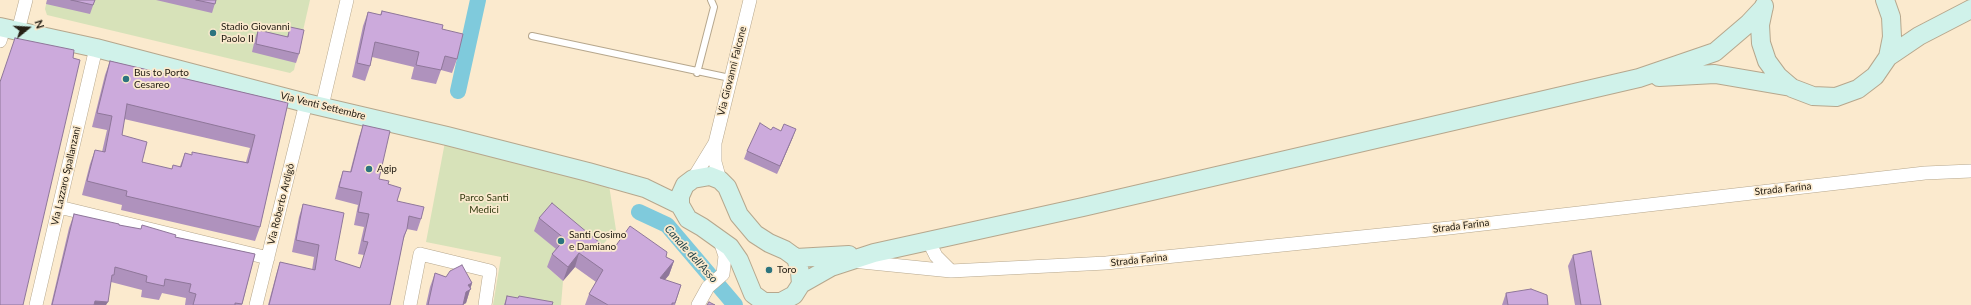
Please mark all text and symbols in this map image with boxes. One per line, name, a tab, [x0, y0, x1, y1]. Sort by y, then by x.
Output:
north arrow	[8, 8, 48, 48]
text: N	[32, 18, 47, 30]
place label: Stadio Giovanni Paolo II	[221, 21, 290, 44]
street label: Via Giovanni Falcone	[715, 25, 749, 117]
marker: Stadio Giovanni Paolo II	[208, 28, 218, 38]
place label: Bus to Porto Cesareo	[134, 67, 189, 90]
marker: Bus to Porto Cesareo	[121, 74, 131, 84]
street label: Via Venti Settembre	[279, 90, 367, 122]
street label: Via Lazzaro Spallanzani	[49, 125, 83, 227]
street label: Via Roberto Ardigò	[265, 162, 297, 246]
place label: Agip	[377, 163, 397, 175]
marker: Agip	[364, 164, 374, 174]
street label: Strada Farina	[1754, 180, 1812, 198]
park label: Parco Santi Medici	[459, 192, 509, 216]
street label: Strada Farina	[1432, 217, 1490, 235]
water label: Canale dell'Asso	[662, 222, 720, 286]
place label: Santi Cosimo e Damiano	[569, 229, 626, 252]
marker: Santi Cosimo e Damiano	[556, 236, 566, 246]
street label: Strada Farina	[1110, 251, 1168, 269]
place label: Toro	[777, 264, 796, 276]
marker: Toro	[764, 265, 774, 275]

